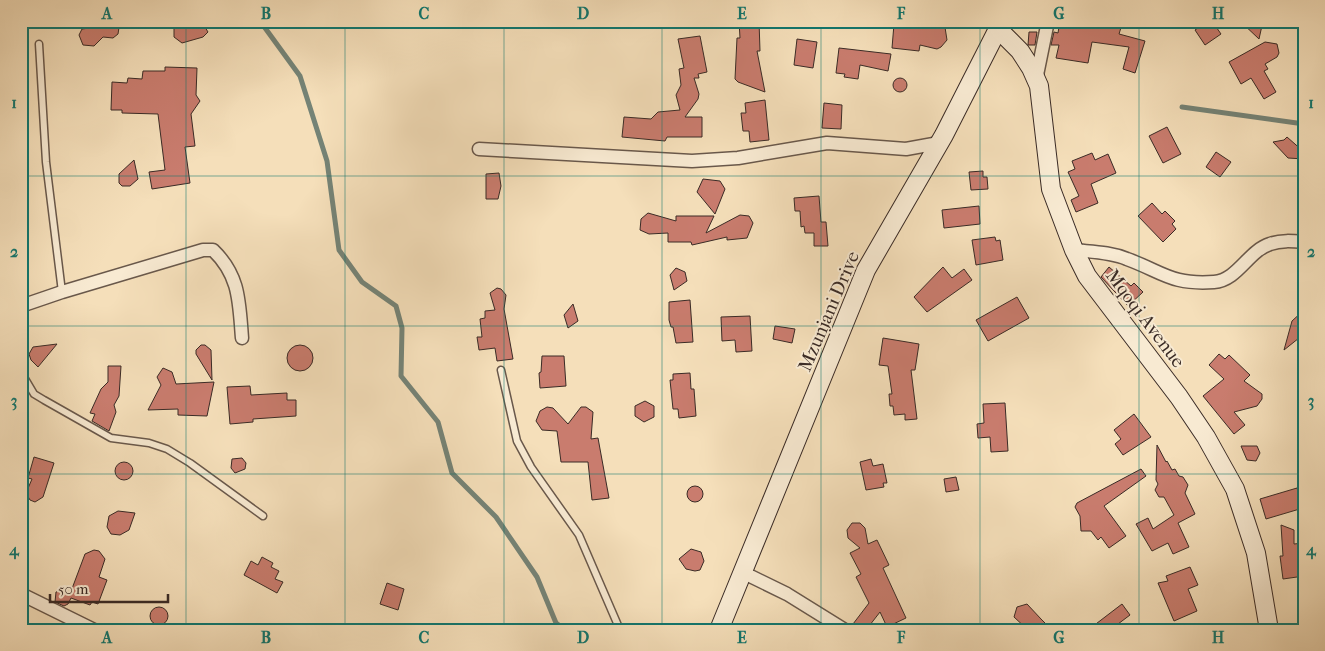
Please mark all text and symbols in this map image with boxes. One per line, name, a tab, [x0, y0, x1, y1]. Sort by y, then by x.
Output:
text: A	[101, 4, 113, 23]
text: B	[261, 4, 271, 23]
text: C	[419, 4, 430, 23]
text: D	[577, 4, 589, 23]
text: E	[737, 4, 747, 23]
text: F	[896, 4, 906, 23]
text: G	[1053, 4, 1065, 23]
text: H	[1212, 4, 1225, 23]
text: 1	[11, 93, 17, 112]
text: 1	[1308, 93, 1314, 112]
text: 2	[10, 242, 18, 261]
text: 2	[1307, 242, 1315, 261]
street label: Mzunjani Drive	[794, 248, 864, 375]
street label: Mqoqi Avenue	[1101, 265, 1189, 372]
text: 3	[11, 391, 17, 411]
text: 3	[1308, 391, 1314, 411]
text: 4	[8, 540, 20, 560]
text: 4	[1305, 540, 1317, 560]
scale bar	[50, 571, 168, 603]
text: 50 m	[58, 580, 89, 598]
text: A	[101, 628, 113, 647]
text: B	[261, 628, 271, 647]
text: C	[419, 628, 430, 647]
text: D	[577, 628, 589, 647]
text: E	[737, 628, 747, 647]
text: F	[896, 628, 906, 647]
text: G	[1053, 628, 1065, 647]
text: H	[1212, 628, 1225, 647]

